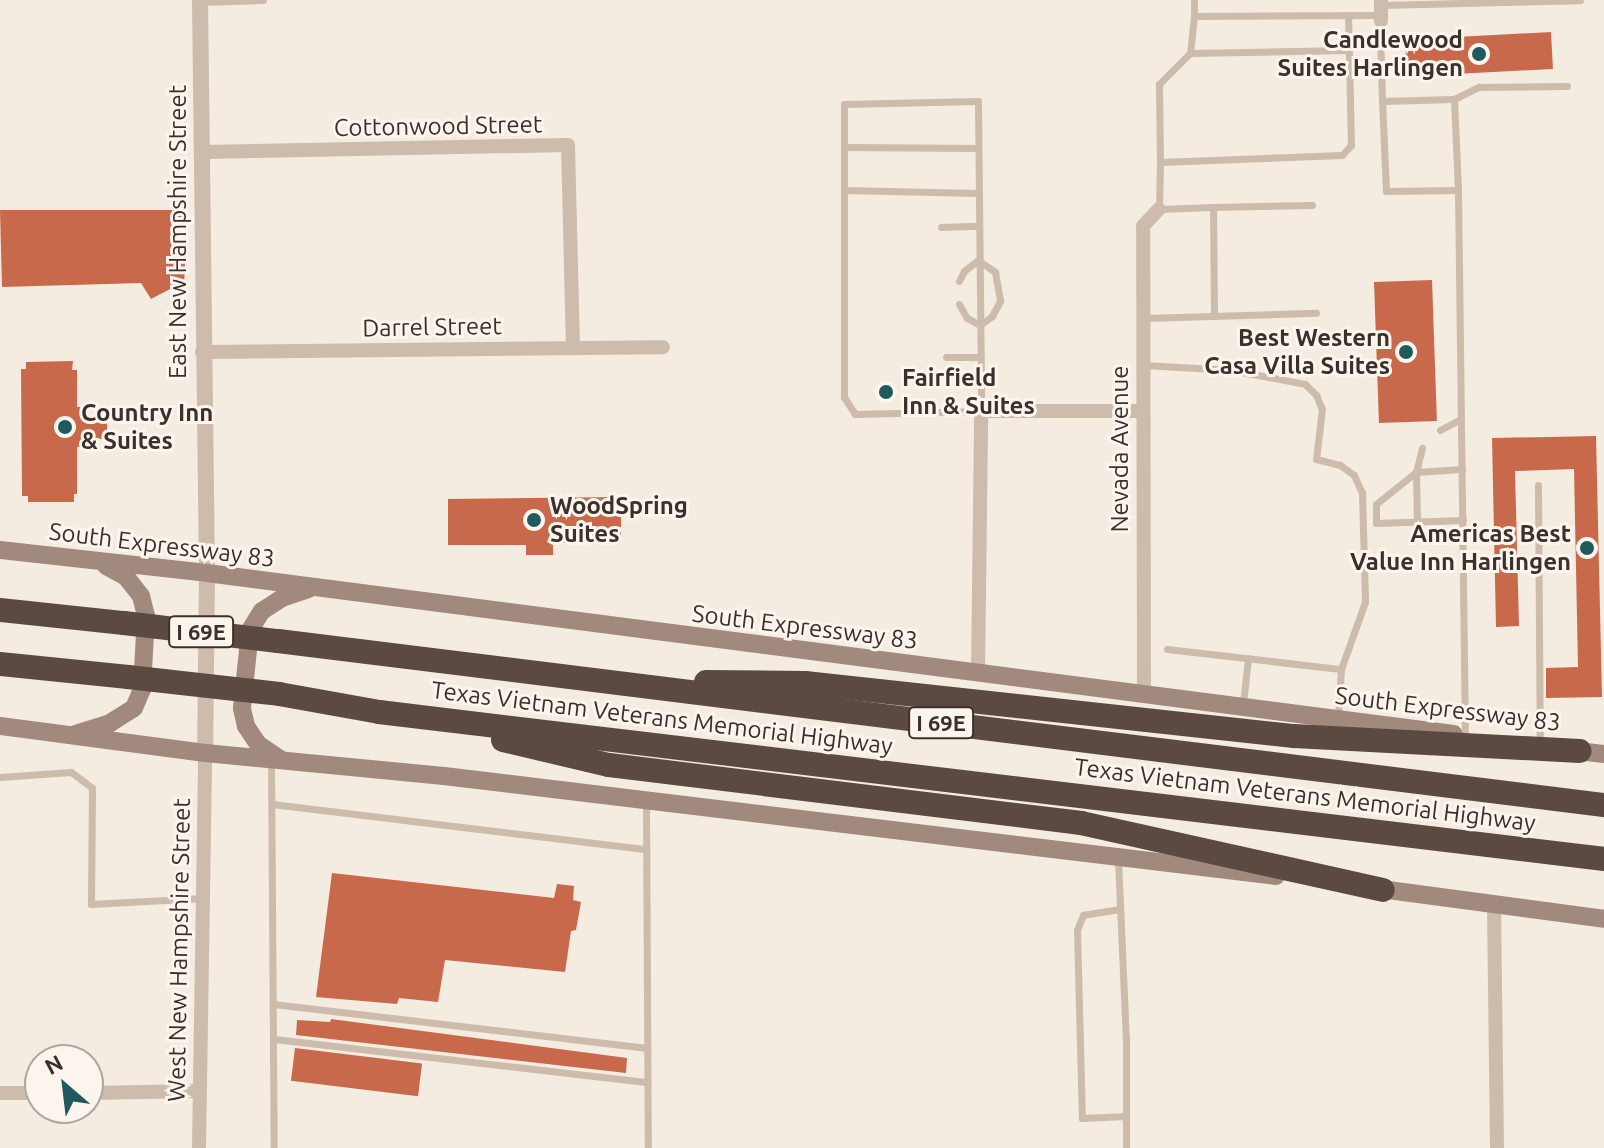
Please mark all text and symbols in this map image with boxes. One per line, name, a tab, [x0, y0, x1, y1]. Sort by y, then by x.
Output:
place label: Candlewood Suites Harlingen	[1278, 26, 1463, 82]
marker: Candlewood Suites Harlingen	[1470, 45, 1488, 63]
street label: East New Hampshire Street	[164, 85, 192, 379]
street label: Cottonwood Street	[334, 110, 542, 142]
street label: Darrel Street	[362, 311, 502, 343]
place label: Best Western Casa Villa Suites	[1204, 324, 1390, 380]
marker: Best Western Casa Villa Suites	[1397, 343, 1415, 361]
place label: Fairfield Inn & Suites	[902, 364, 1035, 420]
street label: Nevada Avenue	[1106, 365, 1134, 533]
marker: Fairfield Inn & Suites	[877, 383, 895, 401]
place label: Country Inn & Suites	[81, 399, 213, 455]
marker: Country Inn & Suites	[56, 418, 74, 436]
place label: WoodSpring Suites	[550, 492, 688, 548]
marker: WoodSpring Suites	[525, 511, 543, 529]
street label: South Expressway 83	[48, 517, 276, 573]
place label: Americas Best Value Inn Harlingen	[1350, 520, 1571, 576]
marker: Americas Best Value Inn Harlingen	[1578, 539, 1596, 557]
street label: South Expressway 83	[691, 599, 919, 655]
road number: I 69E	[167, 614, 235, 650]
street label: Texas Vietnam Veterans Memorial Highway	[430, 675, 894, 761]
street label: South Expressway 83	[1334, 681, 1562, 737]
road number: I 69E	[907, 705, 975, 741]
street label: Texas Vietnam Veterans Memorial Highway	[1073, 752, 1537, 838]
street label: West New Hampshire Street	[162, 798, 196, 1102]
north arrow	[24, 1044, 104, 1124]
text: N	[40, 1049, 67, 1079]

